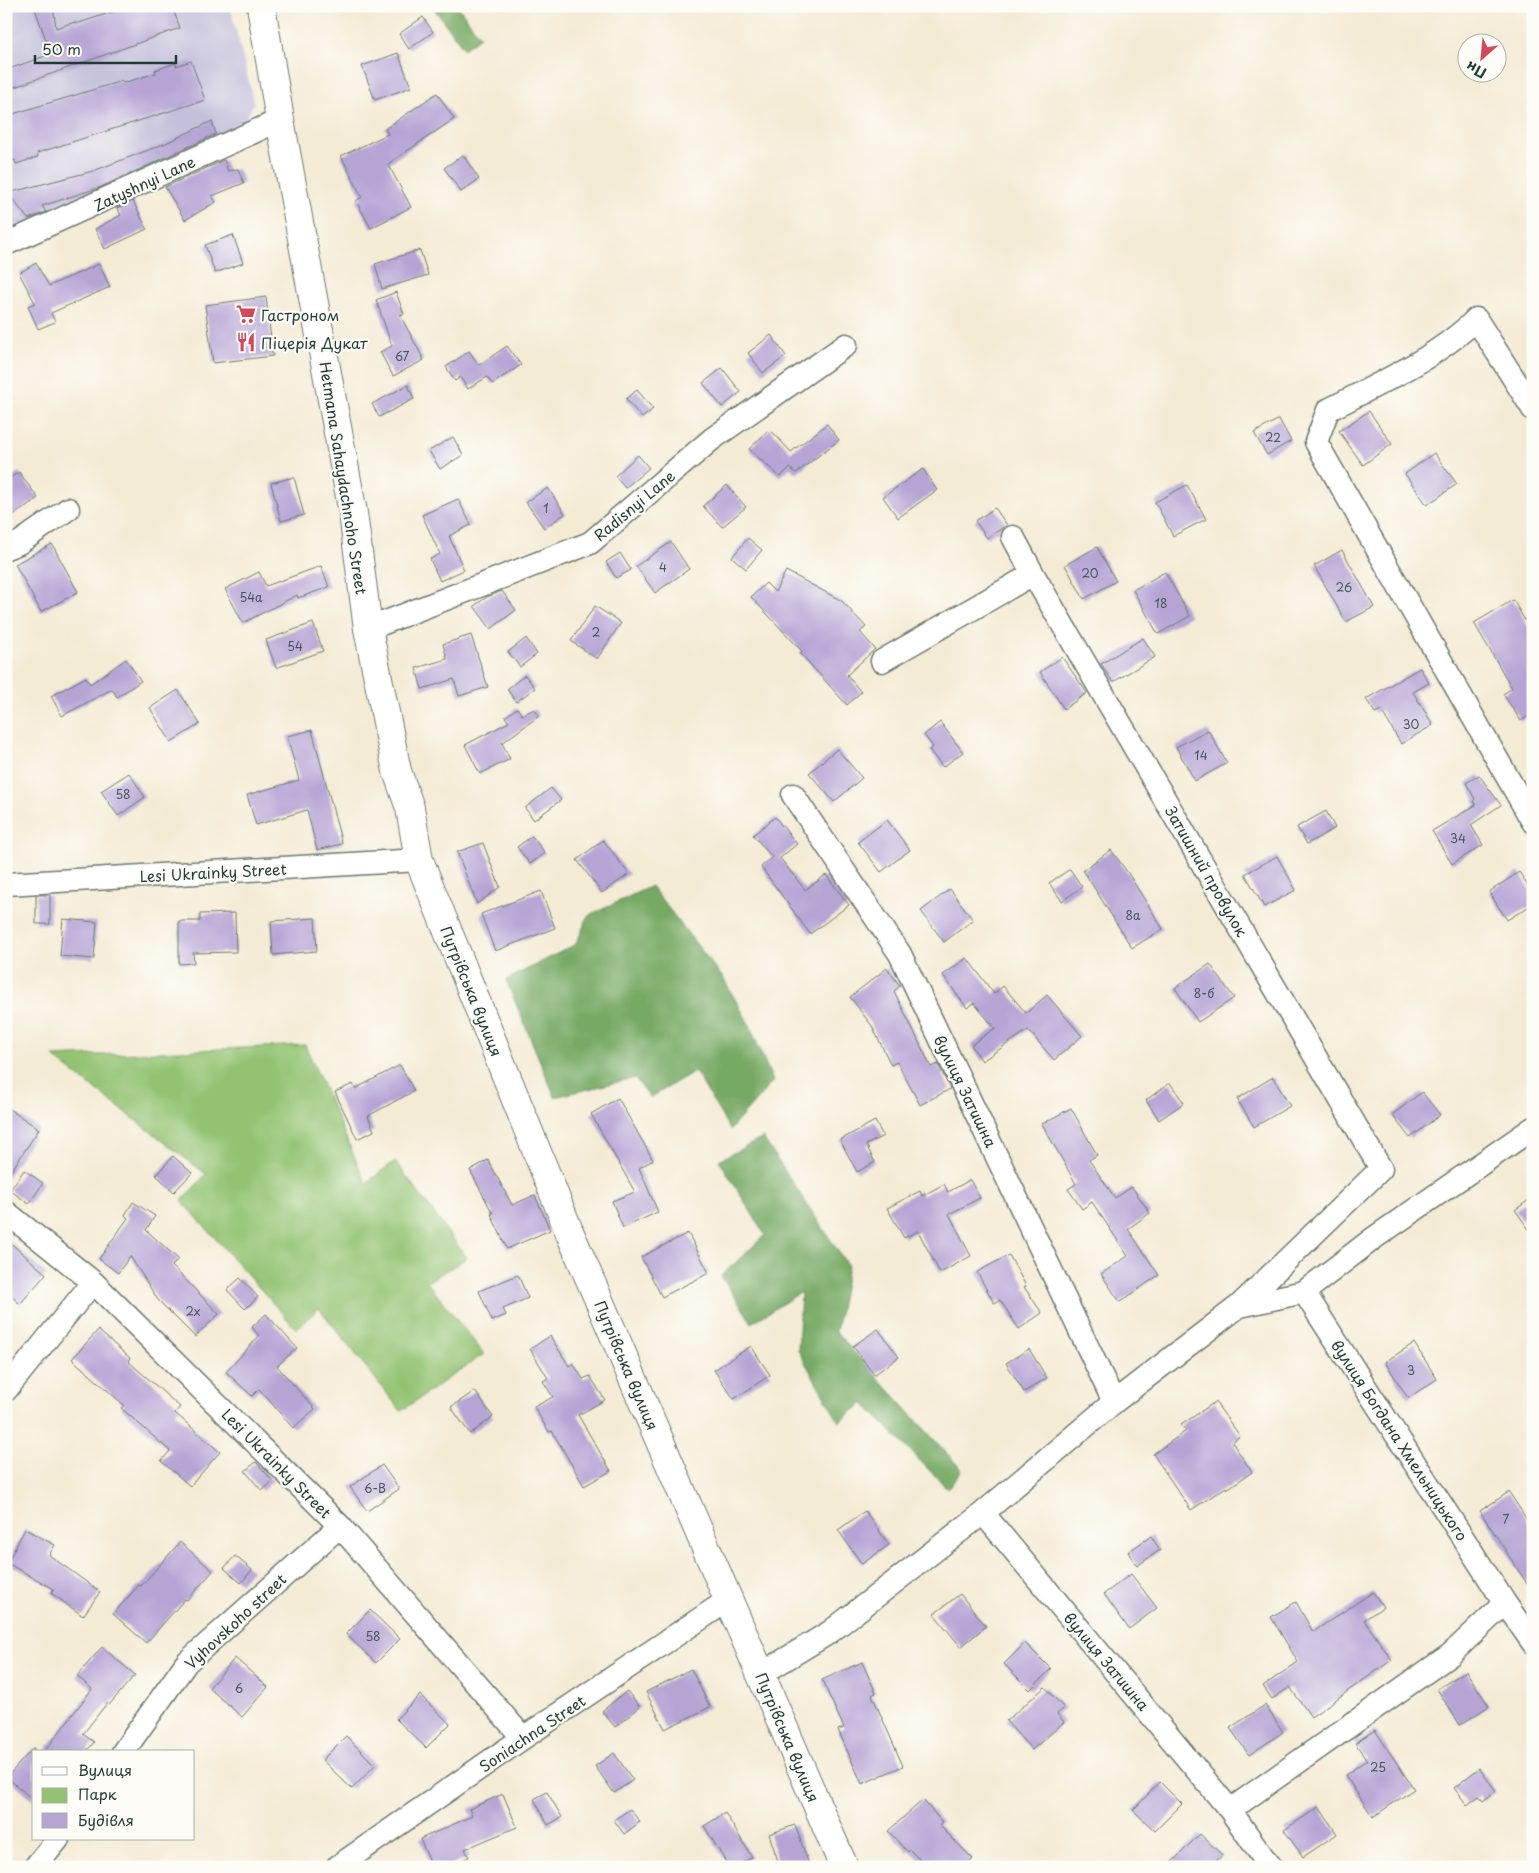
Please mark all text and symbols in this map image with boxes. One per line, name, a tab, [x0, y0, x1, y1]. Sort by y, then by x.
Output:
scale bar	[35, 32, 176, 64]
north arrow	[1456, 32, 1506, 82]
text: 50 m	[42, 37, 81, 60]
text: Пн	[1462, 56, 1490, 84]
street label: Zatyshnyi Lane	[89, 149, 199, 217]
supermarket icon: Гастроном	[235, 303, 257, 325]
place label: Гастроном	[261, 303, 339, 326]
restaurant icon: Піцерія Дукат	[235, 331, 257, 353]
place label: Піцерія Дукат	[261, 331, 368, 354]
house number: 67	[395, 347, 410, 365]
street label: Hetmana Sahaydachnoho Street	[314, 360, 374, 596]
house number: 22	[1265, 428, 1281, 446]
street label: Radisnyi Lane	[588, 464, 680, 546]
house number: 1	[543, 499, 549, 517]
house number: 4	[659, 558, 667, 576]
house number: 20	[1081, 564, 1099, 582]
house number: 26	[1336, 578, 1352, 596]
house number: 54а	[239, 588, 263, 606]
house number: 18	[1155, 594, 1167, 612]
house number: 2	[592, 623, 600, 641]
house number: 54	[287, 637, 303, 655]
house number: 30	[1403, 715, 1420, 733]
house number: 14	[1194, 746, 1208, 764]
house number: 58	[115, 785, 131, 803]
street label: Затишний провулок	[1160, 802, 1254, 941]
house number: 34	[1450, 829, 1466, 847]
street label: Lesi Ukrainky Street	[139, 857, 287, 887]
house number: 8а	[1126, 906, 1141, 924]
street label: Путрівська вулиця	[435, 922, 509, 1060]
house number: 8-б	[1194, 984, 1214, 1002]
street label: вулиця Затишна	[929, 1031, 1003, 1152]
street label: Путрівська вулиця	[589, 1297, 665, 1433]
house number: 2х	[186, 1302, 200, 1320]
street label: вулиця Богдана Хмельницького	[1326, 1335, 1474, 1545]
house number: 3	[1407, 1361, 1415, 1379]
street label: Lesi Ukrainky Street	[217, 1403, 337, 1523]
house number: 6-В	[364, 1479, 386, 1497]
house number: 7	[1503, 1510, 1510, 1528]
street label: Vyhovskoho street	[179, 1568, 291, 1674]
street label: вулиця Затишна	[1059, 1607, 1156, 1716]
house number: 58	[365, 1627, 381, 1645]
street label: Путрівська вулиця	[750, 1669, 826, 1805]
house number: 6	[235, 1679, 243, 1697]
street label: Soniachna Street	[474, 1689, 590, 1777]
legend	[32, 1750, 195, 1840]
text: Вулиця	[78, 1758, 132, 1781]
house number: 25	[1370, 1758, 1386, 1776]
text: Парк	[78, 1782, 117, 1805]
text: Будівля	[78, 1808, 134, 1831]

